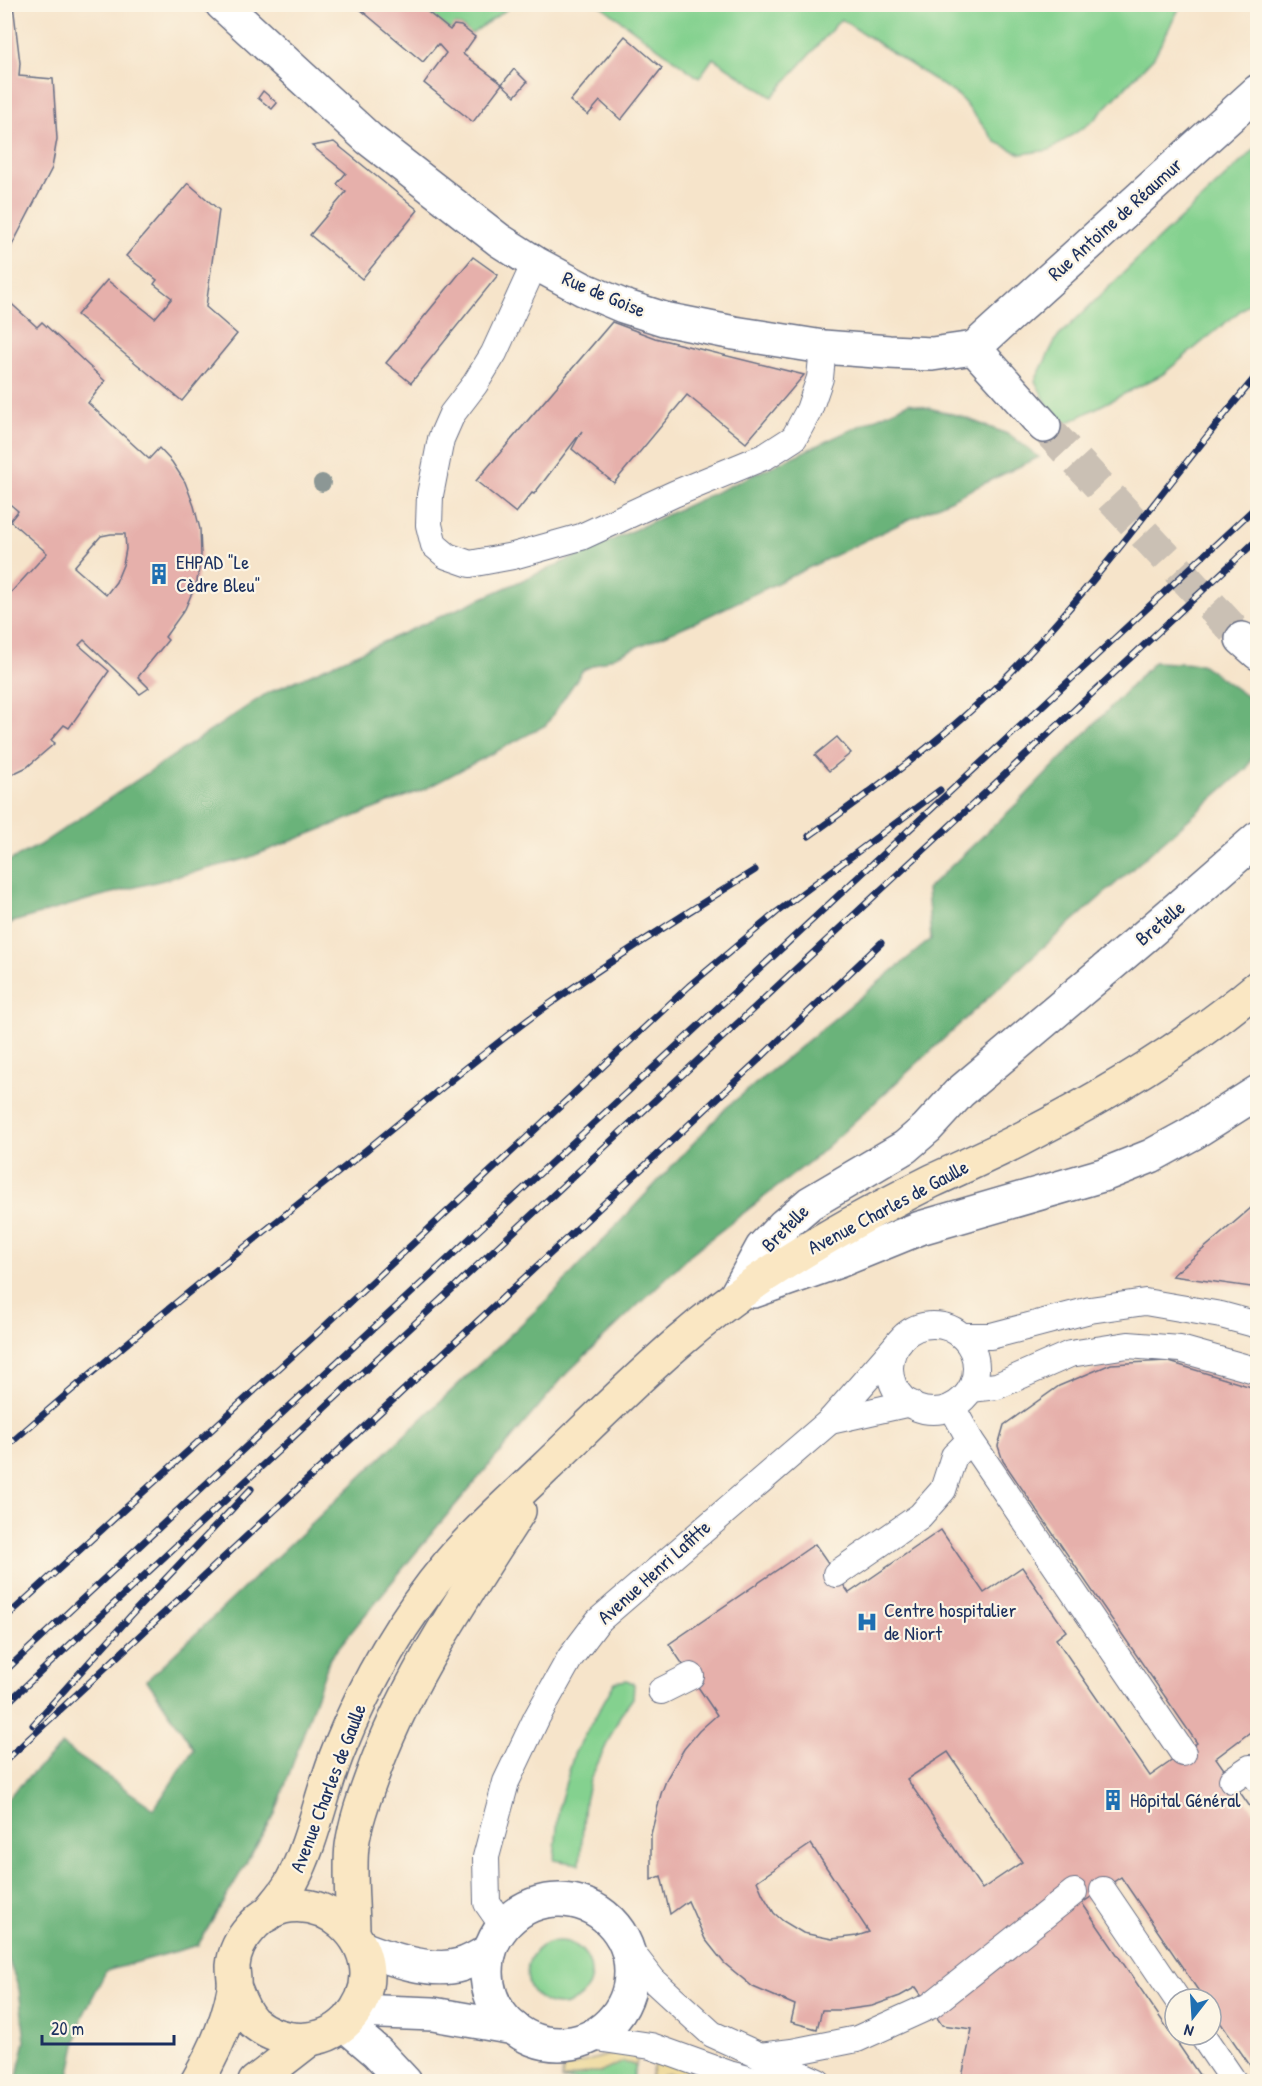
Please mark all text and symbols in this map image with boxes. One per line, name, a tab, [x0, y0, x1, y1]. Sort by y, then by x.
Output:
street label: Rue Antoine de Réaumur	[1042, 151, 1188, 286]
street label: Rue de Goise	[559, 264, 650, 323]
place label: EHPAD "Le Cèdre Bleu"	[176, 548, 260, 598]
building icon: EHPAD "Le Cèdre Bleu"	[147, 562, 171, 586]
street label: Bretelle	[1129, 894, 1190, 951]
street label: Avenue Charles de Gaulle	[803, 1153, 973, 1260]
street label: Bretelle	[755, 1198, 814, 1257]
street label: Avenue Henri Lafitte	[591, 1514, 716, 1630]
place label: Centre hospitalier de Niort	[884, 1596, 1017, 1646]
hospital icon: Centre hospitalier de Niort	[855, 1610, 879, 1634]
street label: Avenue Charles de Gaulle	[283, 1700, 372, 1876]
place label: Hôpital Général	[1130, 1786, 1241, 1813]
building icon: Hôpital Général	[1101, 1788, 1125, 1812]
north arrow	[1163, 1987, 1223, 2047]
scale bar	[42, 2008, 174, 2046]
text: 20 m	[51, 2016, 84, 2041]
text: N	[1181, 2019, 1196, 2043]

